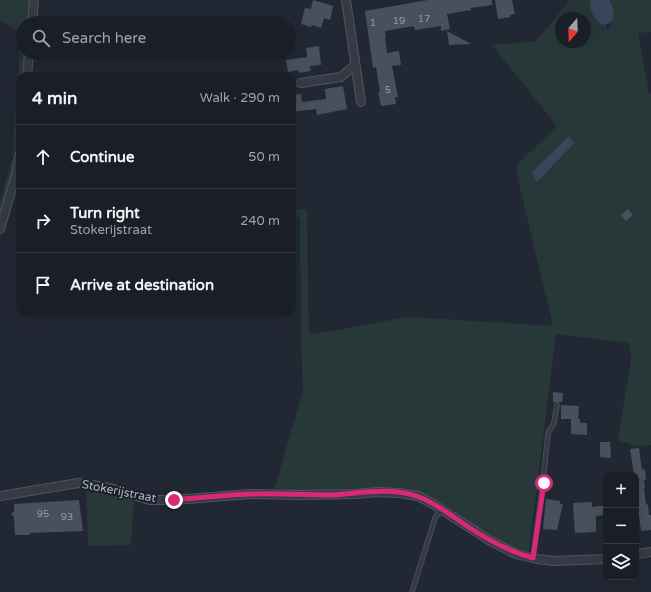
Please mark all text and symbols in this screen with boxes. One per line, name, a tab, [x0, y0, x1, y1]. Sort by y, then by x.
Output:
north arrow	[555, 12, 591, 48]
house number: 17	[418, 13, 430, 25]
house number: 19	[393, 15, 405, 27]
search box	[16, 16, 296, 60]
house number: 1	[370, 17, 376, 29]
icon: search	[30, 27, 52, 49]
text: Search here	[62, 29, 146, 47]
house number: 5	[385, 84, 391, 96]
text: 4 min	[32, 88, 77, 109]
text: Walk · 290 m	[200, 90, 280, 106]
icon: ahead	[32, 146, 54, 168]
text: Continue	[70, 148, 134, 166]
text: 50 m	[248, 149, 280, 165]
text: Turn right	[70, 204, 140, 222]
icon: right	[32, 210, 54, 232]
text: 240 m	[240, 213, 280, 229]
text: Stokerijstraat	[70, 222, 152, 238]
icon: arrive	[32, 274, 54, 296]
text: Arrive at destination	[70, 276, 214, 294]
map controls	[603, 472, 639, 580]
button: +	[603, 472, 639, 508]
route start	[535, 474, 553, 492]
street label: Stokerijstraat	[81, 477, 158, 505]
route end	[165, 491, 183, 509]
house number: 95	[37, 508, 49, 520]
button: −	[603, 508, 639, 544]
house number: 93	[61, 511, 73, 523]
button: layers	[603, 544, 639, 580]

